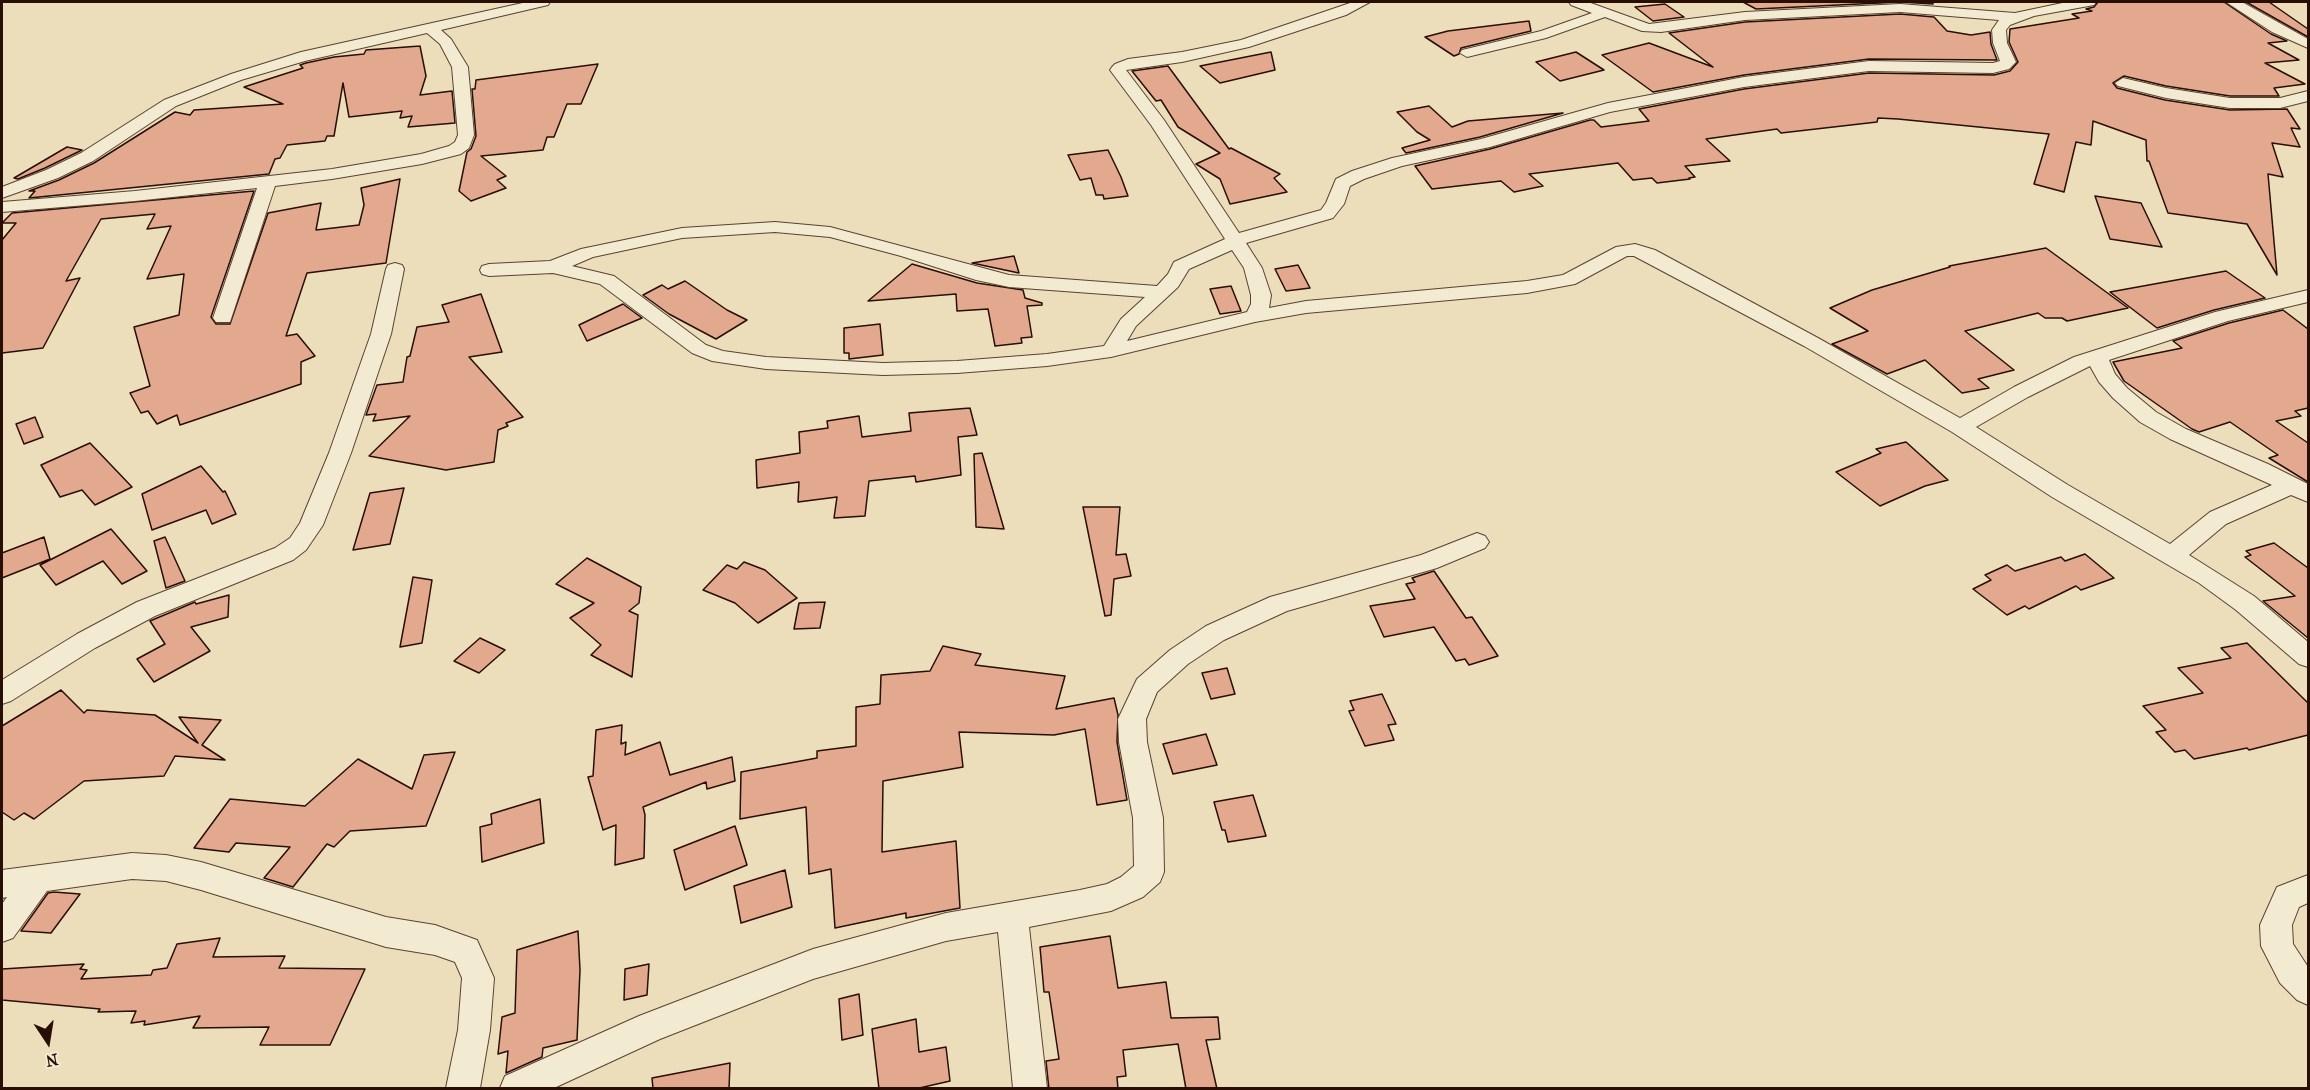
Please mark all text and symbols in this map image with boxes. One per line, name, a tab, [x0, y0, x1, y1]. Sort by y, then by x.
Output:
north arrow	[18, 1012, 78, 1072]
text: N	[44, 1050, 60, 1071]

